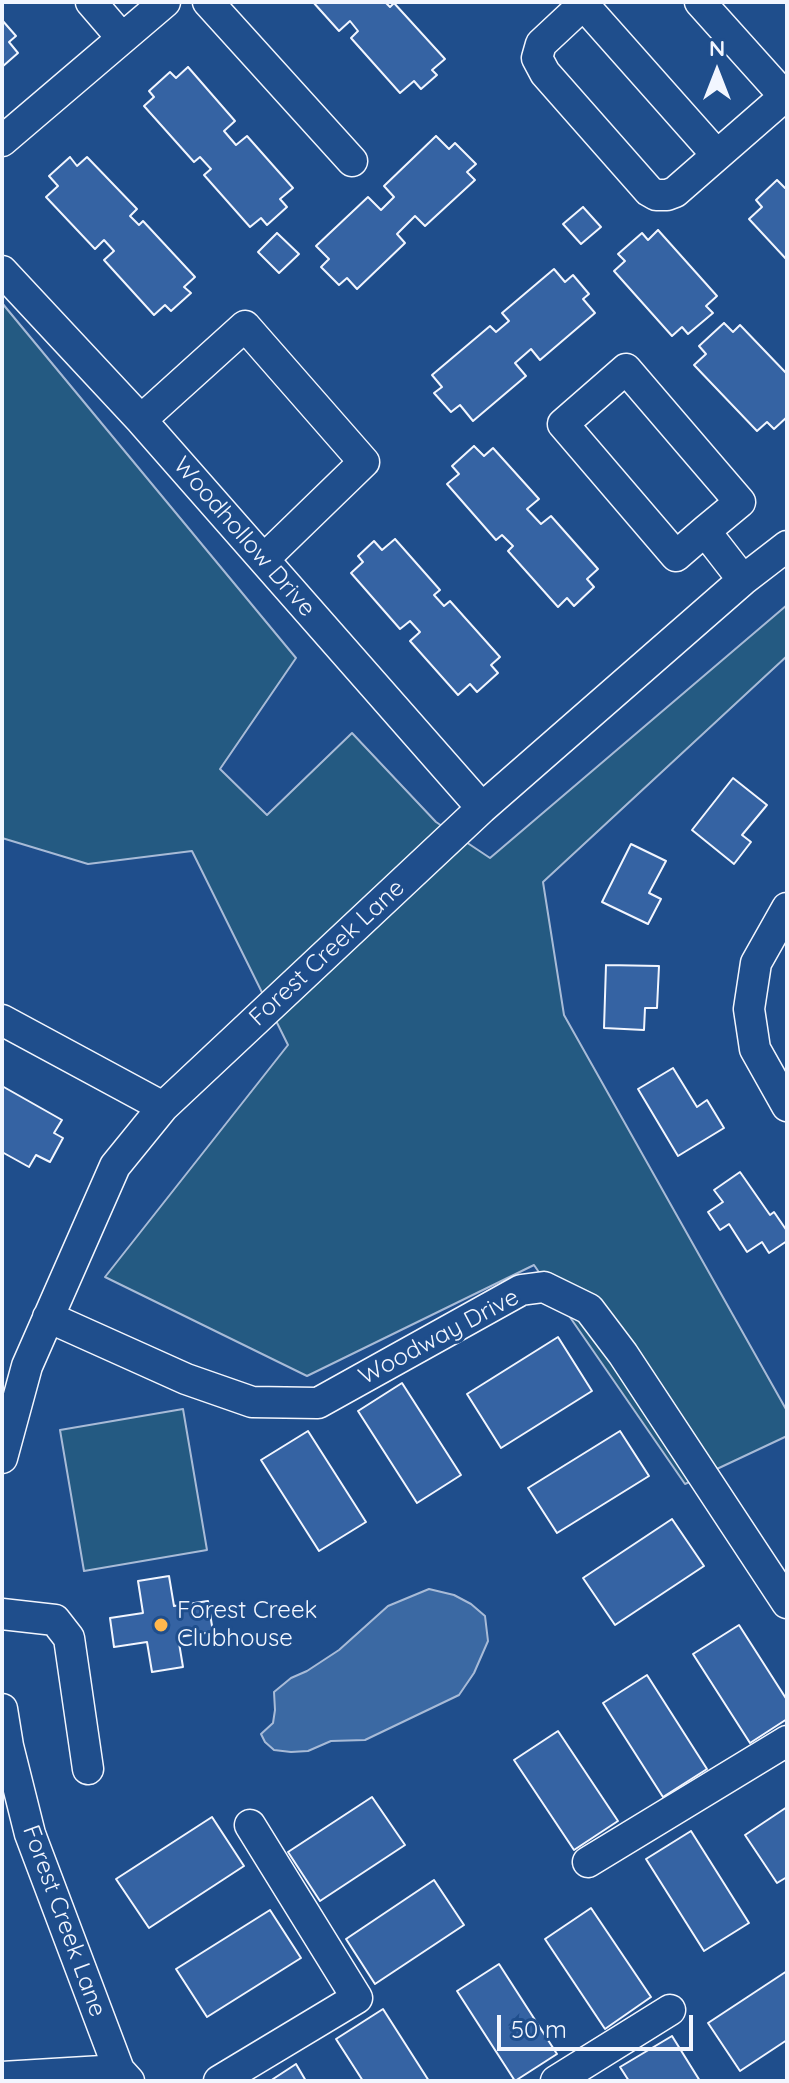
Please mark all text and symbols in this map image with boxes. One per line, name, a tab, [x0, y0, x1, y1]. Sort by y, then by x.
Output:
north arrow	[677, 32, 757, 112]
text: N	[709, 34, 725, 62]
street label: Woodhollow Drive	[167, 451, 321, 623]
street label: Forest Creek Lane	[243, 874, 411, 1032]
street label: Woodway Drive	[354, 1283, 524, 1391]
place label: Forest Creek Clubhouse	[177, 1597, 317, 1653]
marker: Forest Creek Clubhouse	[152, 1616, 170, 1634]
street label: Forest Creek Lane	[16, 1821, 112, 2021]
scale bar	[501, 1999, 697, 2049]
text: 50 m	[511, 2014, 567, 2044]

